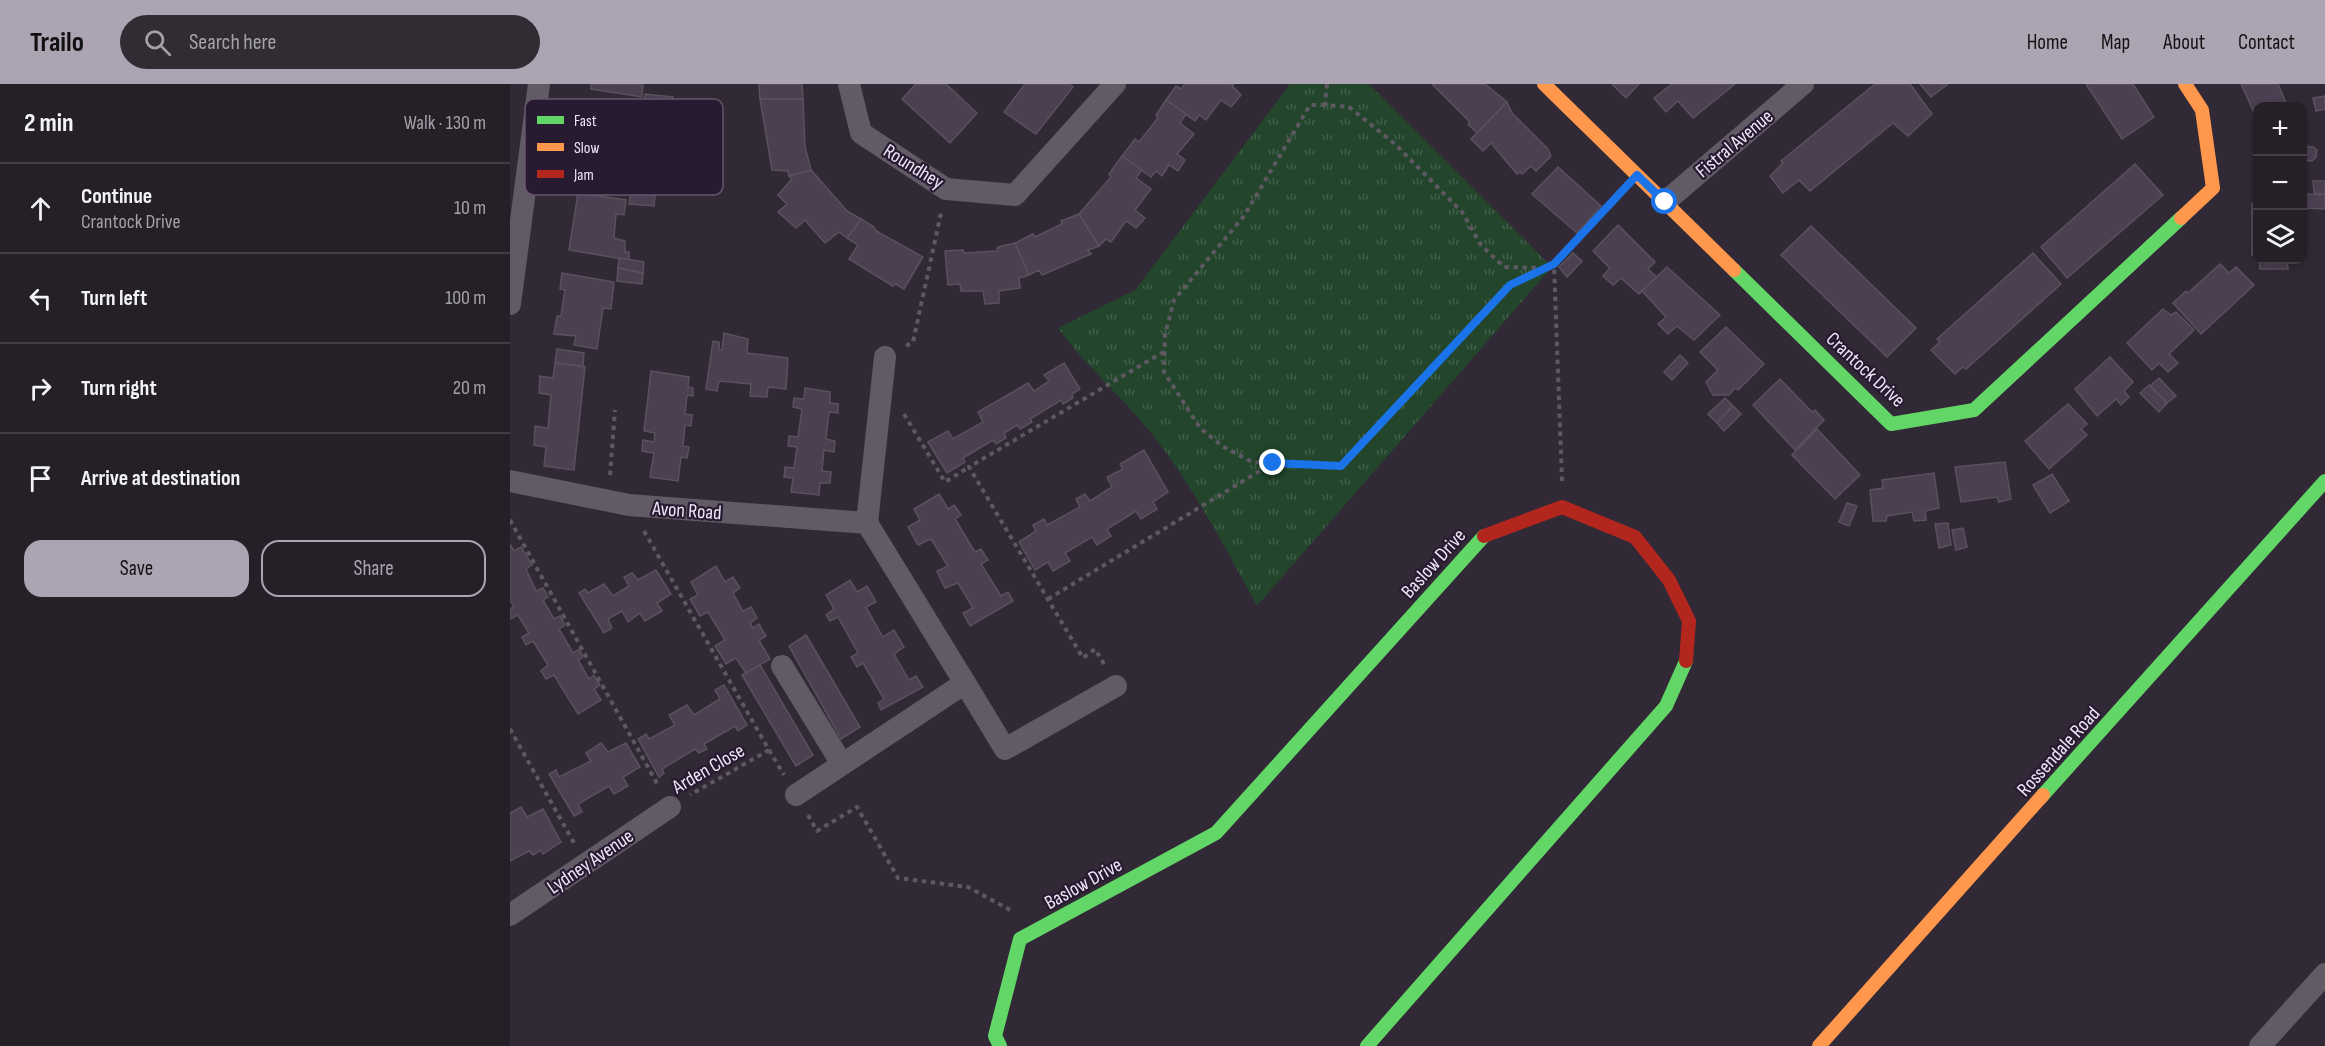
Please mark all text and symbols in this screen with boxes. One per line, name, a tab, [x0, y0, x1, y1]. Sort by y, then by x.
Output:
search box	[120, 15, 540, 69]
text: Trailo	[30, 26, 84, 59]
icon: search	[141, 26, 174, 59]
text: Search here	[189, 29, 276, 56]
text: Home	[2027, 30, 2068, 55]
text: Map	[2101, 30, 2130, 55]
text: About	[2163, 30, 2205, 55]
text: Contact	[2238, 30, 2295, 55]
legend	[525, 99, 723, 195]
map controls	[2253, 102, 2307, 264]
button: +	[2253, 102, 2307, 156]
street label: Fistral Avenue	[1691, 104, 1778, 183]
text: 2 min	[24, 108, 74, 139]
text: Walk · 130 m	[404, 111, 486, 135]
text: Fast	[574, 112, 597, 131]
text: Slow	[574, 139, 599, 158]
street label: Roundhey	[879, 139, 948, 195]
button: −	[2253, 156, 2307, 210]
text: Jam	[573, 166, 594, 185]
text: Continue	[81, 183, 152, 210]
route start	[1651, 188, 1677, 214]
icon: ahead	[24, 192, 57, 225]
text: 10 m	[454, 196, 486, 220]
text: Crantock Drive	[81, 210, 180, 234]
button: layers	[2253, 210, 2307, 264]
icon: left	[24, 282, 57, 315]
text: Turn left	[81, 285, 147, 312]
text: 100 m	[445, 286, 486, 310]
street label: Crantock Drive	[1821, 327, 1910, 412]
icon: right	[24, 372, 57, 405]
text: Turn right	[81, 375, 157, 402]
text: 20 m	[453, 376, 486, 400]
route end	[1259, 449, 1285, 475]
icon: arrive	[24, 462, 57, 495]
text: Arrive at destination	[81, 465, 240, 492]
street label: Avon Road	[651, 497, 722, 525]
street label: Baslow Drive	[1396, 524, 1471, 603]
button: Save	[24, 540, 249, 597]
button: Share	[261, 540, 486, 597]
street label: Rossendale Road	[2012, 702, 2105, 801]
street label: Arden Close	[667, 739, 749, 800]
street label: Lydney Avenue	[543, 824, 638, 899]
street label: Baslow Drive	[1040, 853, 1127, 915]

